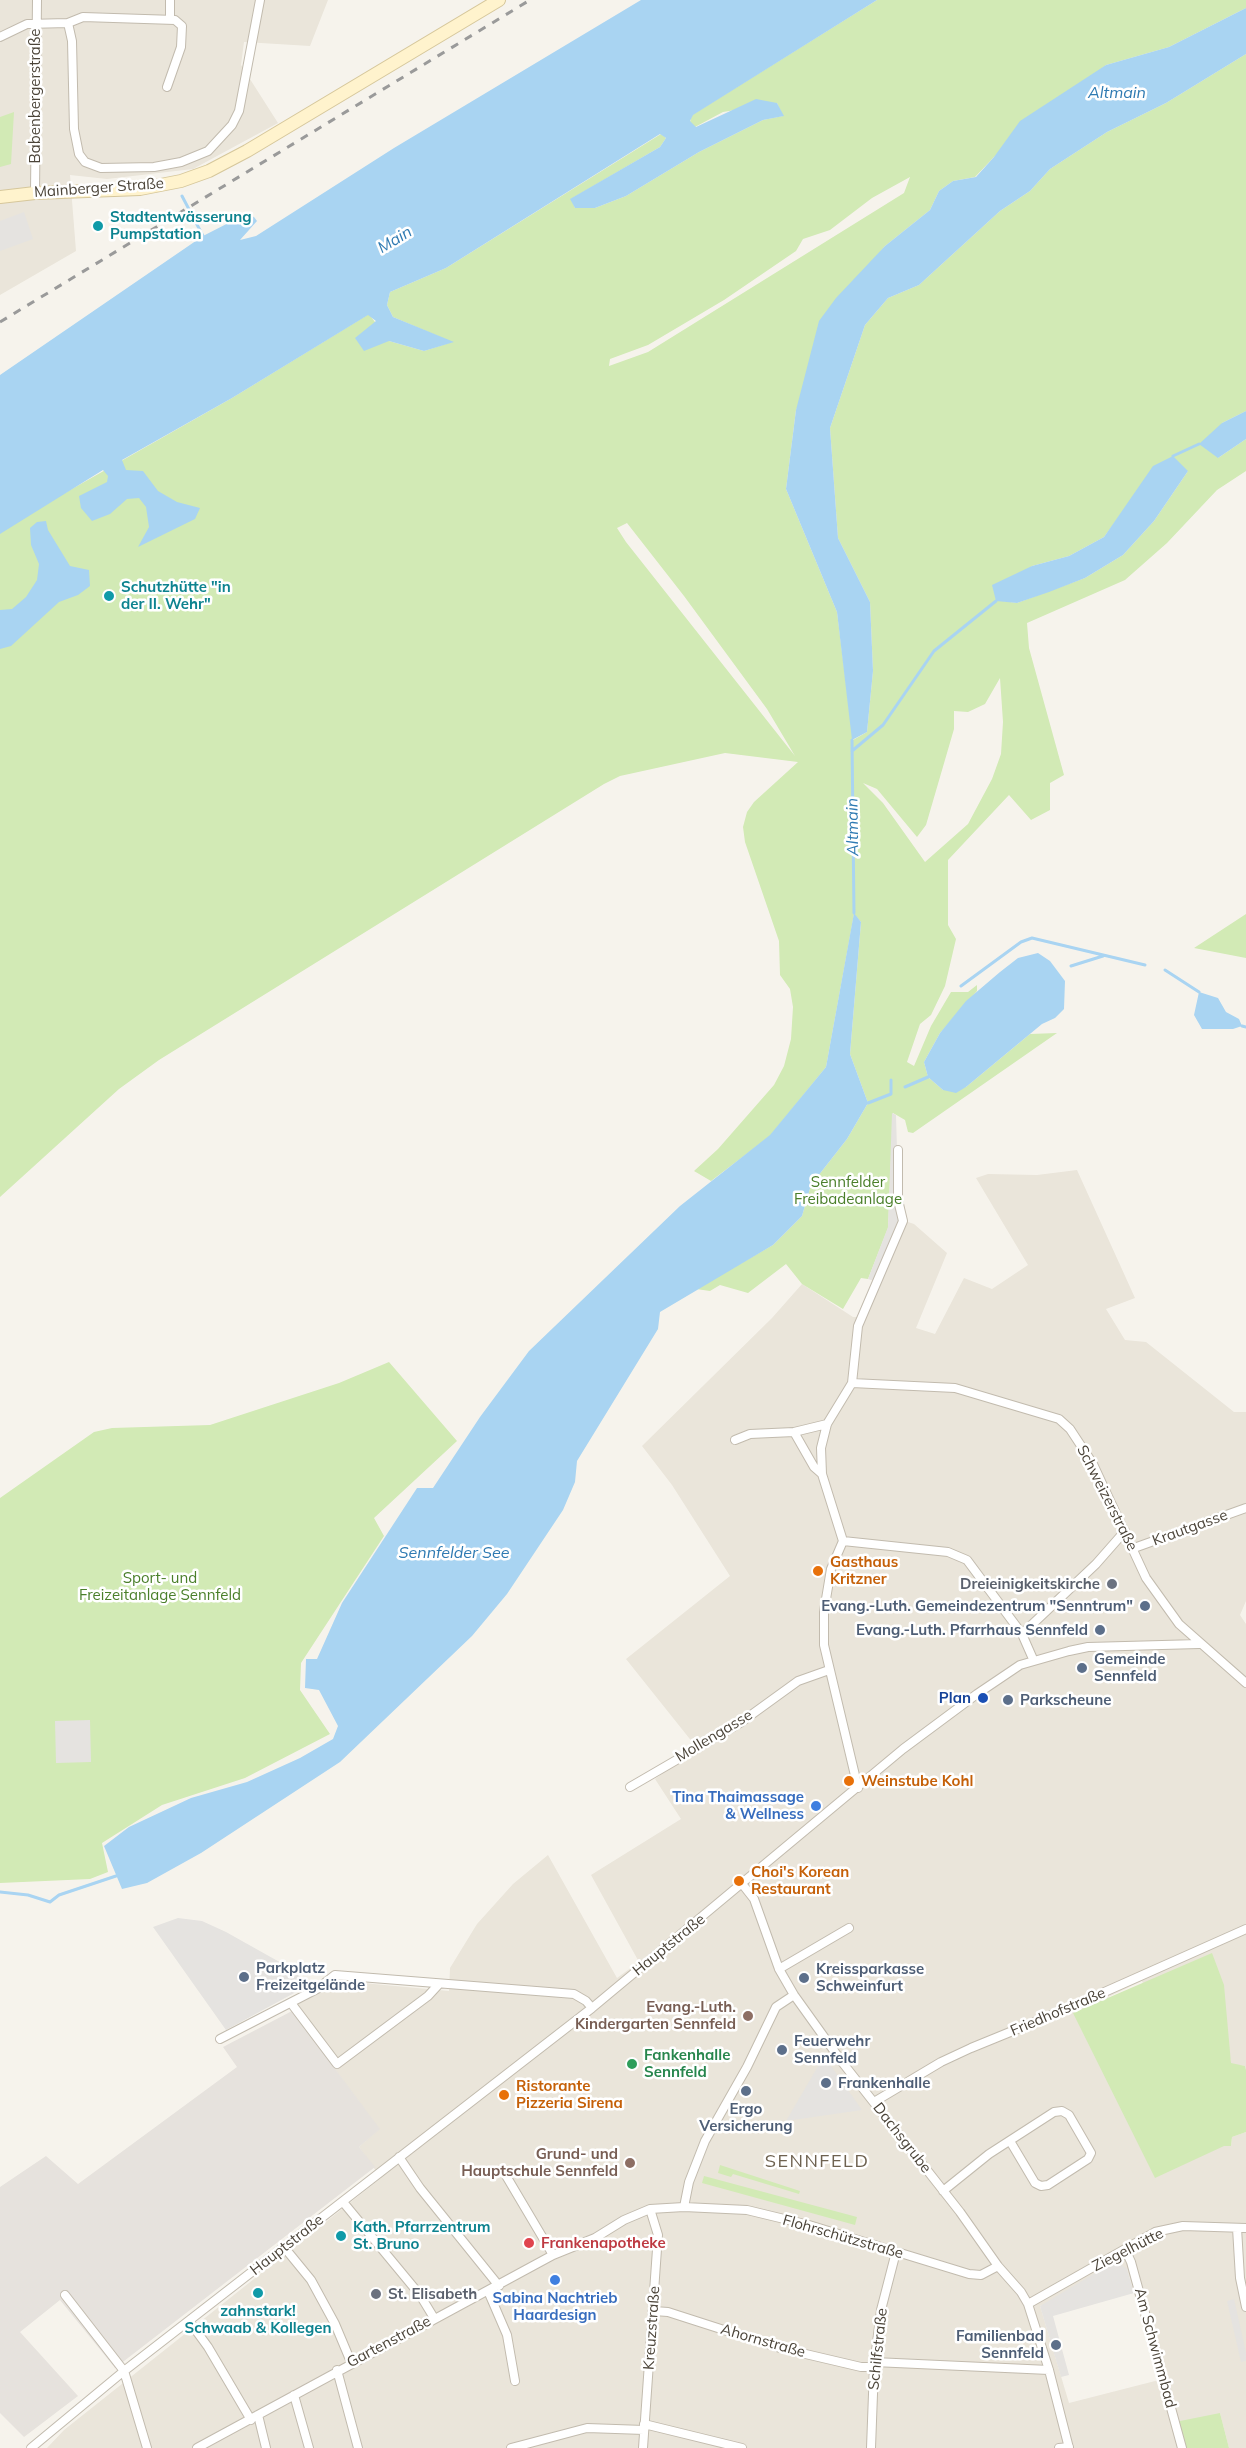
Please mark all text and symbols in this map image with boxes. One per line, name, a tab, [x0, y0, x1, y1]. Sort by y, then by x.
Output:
street label: Babenbergerstraße	[26, 29, 44, 163]
water label: Altmain	[1088, 83, 1146, 103]
street label: Mainberger Straße	[34, 174, 164, 202]
place label: Stadtentwässerung Pumpstation	[110, 208, 252, 243]
marker: Stadtentwässerung Pumpstation	[91, 219, 105, 233]
water label: Main	[374, 222, 416, 258]
place label: Schutzhütte "in der II. Wehr"	[121, 578, 231, 613]
marker: Schutzhütte "in der II. Wehr"	[102, 589, 116, 603]
water label: Altmain	[843, 798, 863, 856]
park label: Sennfelder Freibadeanlage	[794, 1173, 902, 1208]
street label: Schweizerstraße	[1073, 1442, 1141, 1554]
street label: Krautgasse	[1150, 1506, 1230, 1550]
water label: Sennfelder See	[399, 1543, 509, 1563]
place label: Gasthaus Kritzner	[830, 1553, 898, 1588]
marker: Gasthaus Kritzner	[811, 1564, 825, 1578]
park label: Sport- und Freizeitanlage Sennfeld	[79, 1569, 241, 1604]
place label: Dreieinigkeitskirche	[960, 1575, 1100, 1593]
marker: Dreieinigkeitskirche	[1105, 1577, 1119, 1591]
place label: Evang.-Luth. Gemeindezentrum "Senntrum"	[821, 1597, 1133, 1615]
marker: Evang.-Luth. Gemeindezentrum "Senntrum"	[1138, 1599, 1152, 1613]
place label: Evang.-Luth. Pfarrhaus Sennfeld	[856, 1621, 1088, 1639]
marker: Evang.-Luth. Pfarrhaus Sennfeld	[1093, 1623, 1107, 1637]
place label: Gemeinde Sennfeld	[1094, 1650, 1166, 1685]
marker: Gemeinde Sennfeld	[1075, 1661, 1089, 1675]
place label: Plan	[939, 1689, 971, 1707]
marker: Plan	[976, 1691, 990, 1705]
place label: Parkscheune	[1020, 1691, 1112, 1709]
marker: Parkscheune	[1001, 1693, 1015, 1707]
street label: Mollengasse	[672, 1706, 756, 1766]
place label: Weinstube Kohl	[861, 1772, 973, 1790]
marker: Weinstube Kohl	[842, 1774, 856, 1788]
place label: Tina Thaimassage & Wellness	[672, 1788, 804, 1823]
marker: Tina Thaimassage & Wellness	[809, 1799, 823, 1813]
place label: Choi's Korean Restaurant	[751, 1863, 849, 1898]
marker: Choi's Korean Restaurant	[732, 1874, 746, 1888]
street label: Hauptstraße	[629, 1910, 709, 1980]
place label: Parkplatz Freizeitgelände	[256, 1959, 365, 1994]
place label: Kreissparkasse Schweinfurt	[816, 1960, 924, 1995]
marker: Parkplatz Freizeitgelände	[237, 1970, 251, 1984]
marker: Kreissparkasse Schweinfurt	[797, 1971, 811, 1985]
street label: Friedhofstraße	[1008, 1984, 1108, 2040]
place label: Evang.-Luth. Kindergarten Sennfeld	[575, 1998, 736, 2033]
marker: Evang.-Luth. Kindergarten Sennfeld	[741, 2009, 755, 2023]
place label: Feuerwehr Sennfeld	[794, 2032, 870, 2067]
marker: Feuerwehr Sennfeld	[775, 2043, 789, 2057]
place label: Fankenhalle Sennfeld	[644, 2046, 730, 2081]
marker: Fankenhalle Sennfeld	[625, 2057, 639, 2071]
place label: Frankenhalle	[838, 2074, 930, 2092]
marker: Frankenhalle	[819, 2076, 833, 2090]
place label: Ristorante Pizzeria Sirena	[516, 2077, 623, 2112]
marker: Ergo Versicherung	[739, 2084, 753, 2098]
marker: Ristorante Pizzeria Sirena	[497, 2088, 511, 2102]
street label: Dachsgrube	[869, 2099, 935, 2177]
place label: Ergo Versicherung	[699, 2100, 793, 2135]
place label: Grund- und Hauptschule Sennfeld	[461, 2145, 618, 2180]
district label: SENNFELD	[765, 2151, 869, 2173]
marker: Grund- und Hauptschule Sennfeld	[623, 2156, 637, 2170]
street label: Hauptstraße	[247, 2211, 327, 2279]
street label: Flohrschützstraße	[781, 2211, 905, 2263]
place label: Kath. Pfarrzentrum St. Bruno	[353, 2218, 490, 2253]
street label: Ziegelhütte	[1089, 2224, 1167, 2276]
marker: Kath. Pfarrzentrum St. Bruno	[334, 2229, 348, 2243]
place label: Frankenapotheke	[541, 2234, 666, 2252]
marker: Frankenapotheke	[522, 2236, 536, 2250]
marker: Sabina Nachtrieb Haardesign	[548, 2273, 562, 2287]
place label: St. Elisabeth	[388, 2285, 477, 2303]
street label: Kreuzstraße	[640, 2285, 664, 2371]
marker: zahnstark! Schwaab & Kollegen	[251, 2286, 265, 2300]
street label: Am Schwimmbad	[1130, 2286, 1180, 2410]
marker: St. Elisabeth	[369, 2287, 383, 2301]
place label: Sabina Nachtrieb Haardesign	[493, 2289, 617, 2324]
place label: zahnstark! Schwaab & Kollegen	[184, 2302, 332, 2337]
street label: Schilfstraße	[865, 2307, 891, 2391]
street label: Gartenstraße	[344, 2312, 434, 2372]
street label: Ahornstraße	[719, 2320, 807, 2362]
place label: Familienbad Sennfeld	[956, 2327, 1044, 2362]
marker: Familienbad Sennfeld	[1049, 2338, 1063, 2352]

